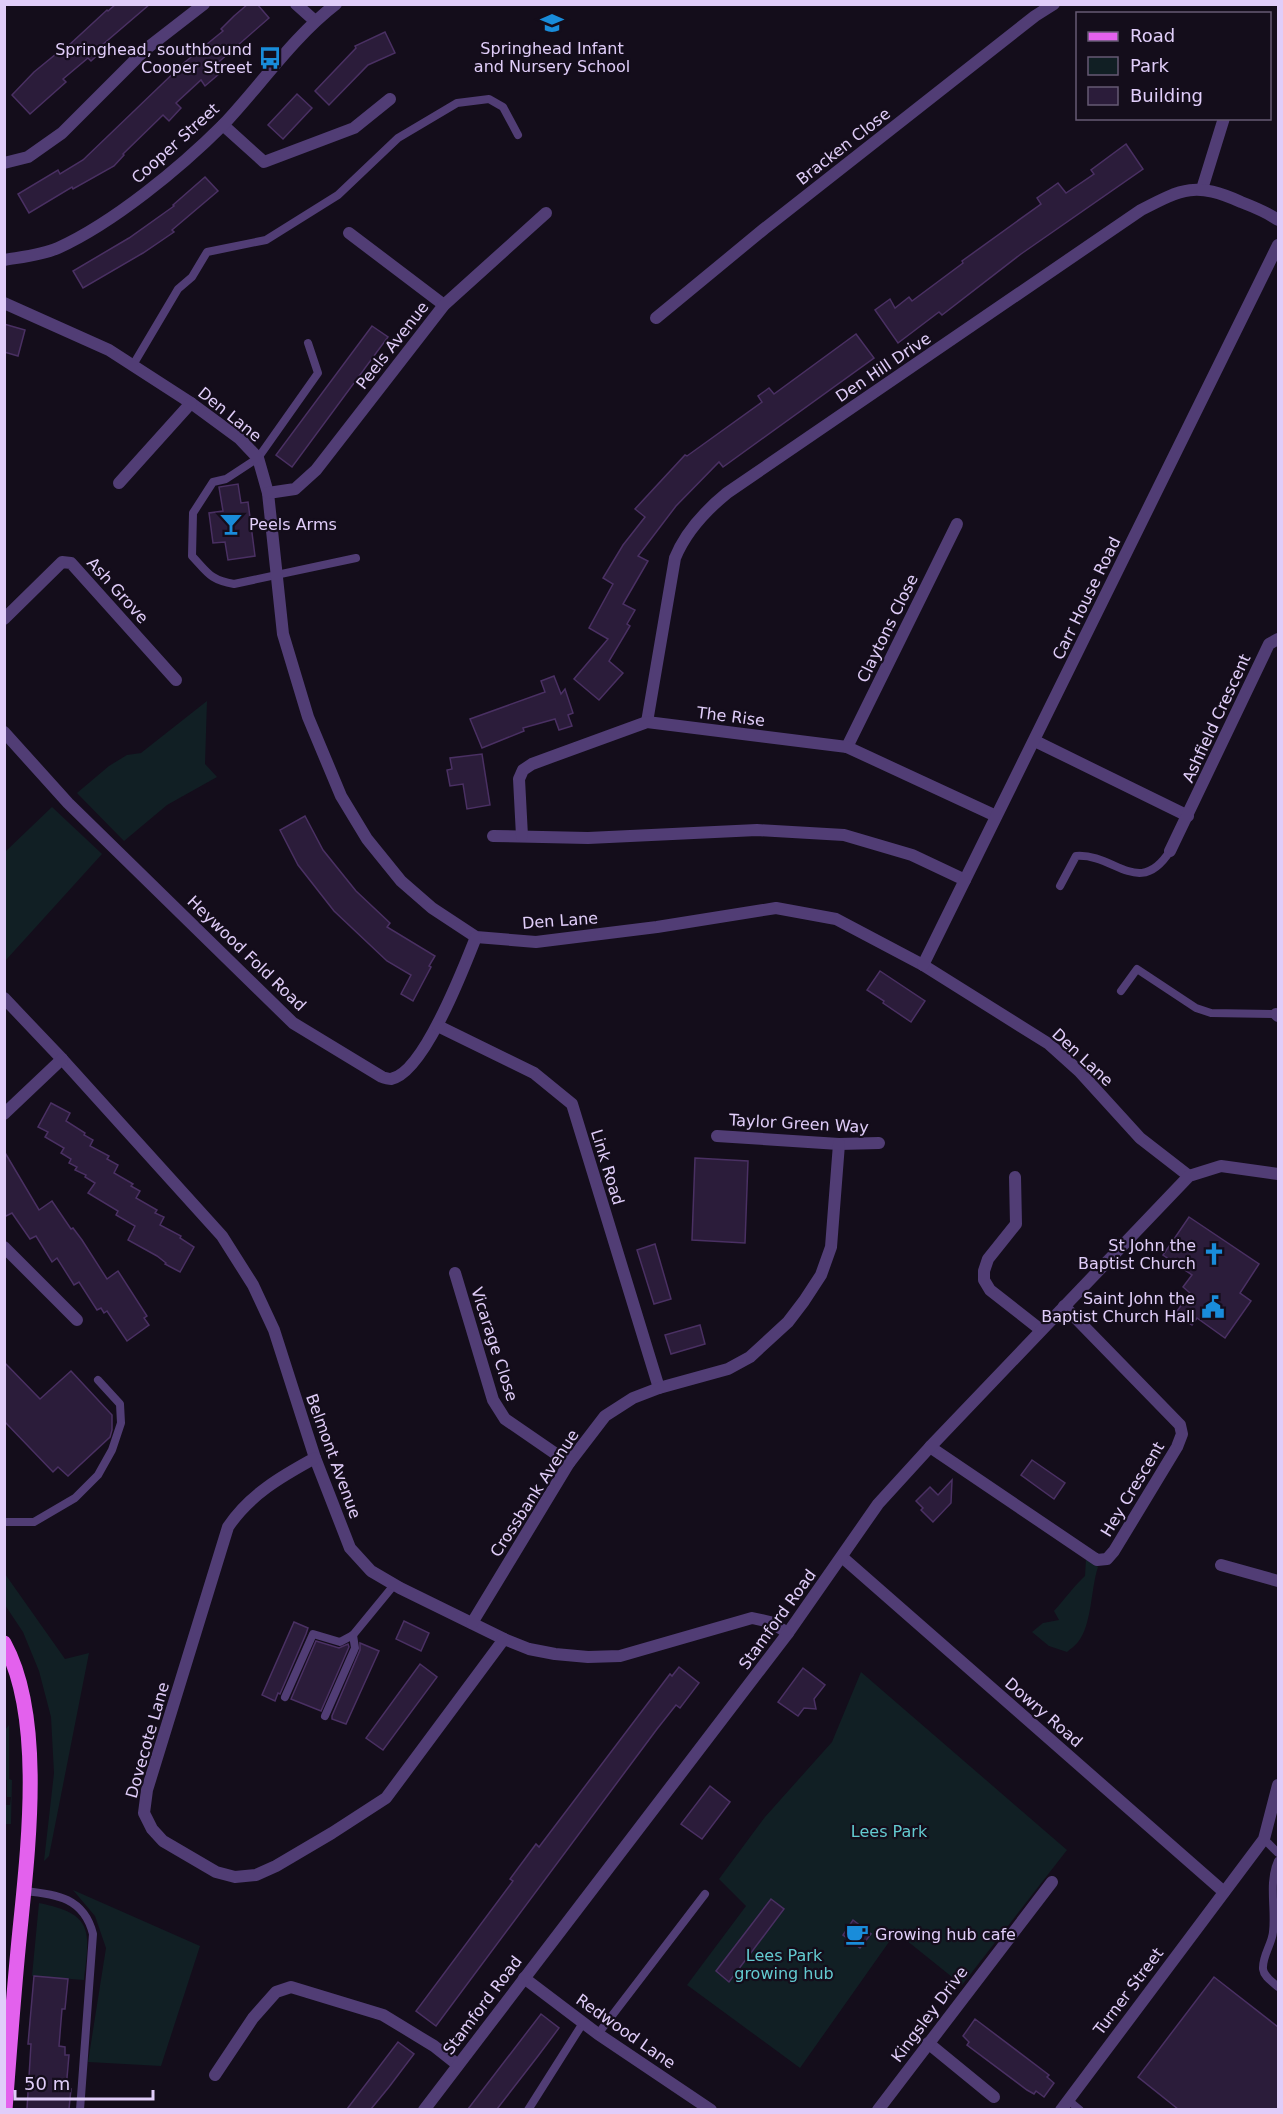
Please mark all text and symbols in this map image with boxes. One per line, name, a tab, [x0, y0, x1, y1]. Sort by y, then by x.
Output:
school or university icon: Springhead Infant and Nursery School	[539, 10, 565, 36]
legend	[1076, 12, 1271, 120]
text: Road	[1130, 25, 1175, 46]
place label: Springhead Infant and Nursery School	[474, 39, 630, 76]
place label: Springhead, southbound Cooper Street	[55, 40, 252, 77]
bus stop icon: Springhead, southbound Cooper Street	[257, 45, 283, 71]
text: Park	[1130, 55, 1169, 76]
text: Building	[1130, 85, 1203, 106]
street label: Cooper Street	[128, 99, 223, 188]
street label: Bracken Close	[793, 104, 894, 189]
street label: Peels Avenue	[352, 298, 433, 393]
street label: Den Hill Drive	[832, 329, 934, 406]
street label: Den Lane	[194, 383, 265, 446]
bar icon: Peels Arms	[218, 511, 244, 537]
place label: Peels Arms	[249, 515, 337, 534]
street label: Carr House Road	[1048, 534, 1124, 663]
street label: Ash Grove	[83, 553, 152, 627]
street label: Claytons Close	[853, 571, 922, 685]
street label: Ashfield Crescent	[1178, 651, 1255, 786]
street label: The Rise	[695, 703, 766, 730]
street label: Heywood Fold Road	[183, 892, 310, 1015]
street label: Den Lane	[521, 908, 599, 933]
street label: Den Lane	[1048, 1024, 1117, 1090]
street label: Taylor Green Way	[728, 1110, 869, 1137]
street label: Link Road	[587, 1127, 628, 1207]
place label: St John the Baptist Church	[1078, 1236, 1196, 1273]
church icon: St John the Baptist Church	[1201, 1241, 1227, 1267]
street label: Vicarage Close	[467, 1285, 522, 1404]
place label: Saint John the Baptist Church Hall	[1041, 1289, 1195, 1326]
public building icon: Saint John the Baptist Church Hall	[1200, 1294, 1226, 1320]
street label: Belmont Avenue	[302, 1391, 365, 1521]
street label: Crossbank Avenue	[486, 1426, 583, 1560]
street label: Hey Crescent	[1097, 1438, 1168, 1540]
street label: Stamford Road	[735, 1566, 820, 1673]
street label: Dowry Road	[1001, 1674, 1086, 1751]
street label: Dovecote Lane	[122, 1680, 173, 1800]
park label: Lees Park	[851, 1822, 928, 1841]
cafe icon: Growing hub cafe	[844, 1921, 870, 1947]
place label: Growing hub cafe	[875, 1925, 1016, 1944]
street label: Turner Street	[1089, 1944, 1167, 2039]
park label: Lees Park growing hub	[734, 1946, 834, 1983]
street label: Stamford Road	[439, 1952, 526, 2059]
street label: Kingsley Drive	[887, 1963, 972, 2066]
street label: Redwood Lane	[572, 1990, 679, 2073]
scale bar	[15, 2063, 153, 2101]
text: 50 m	[24, 2073, 70, 2094]

